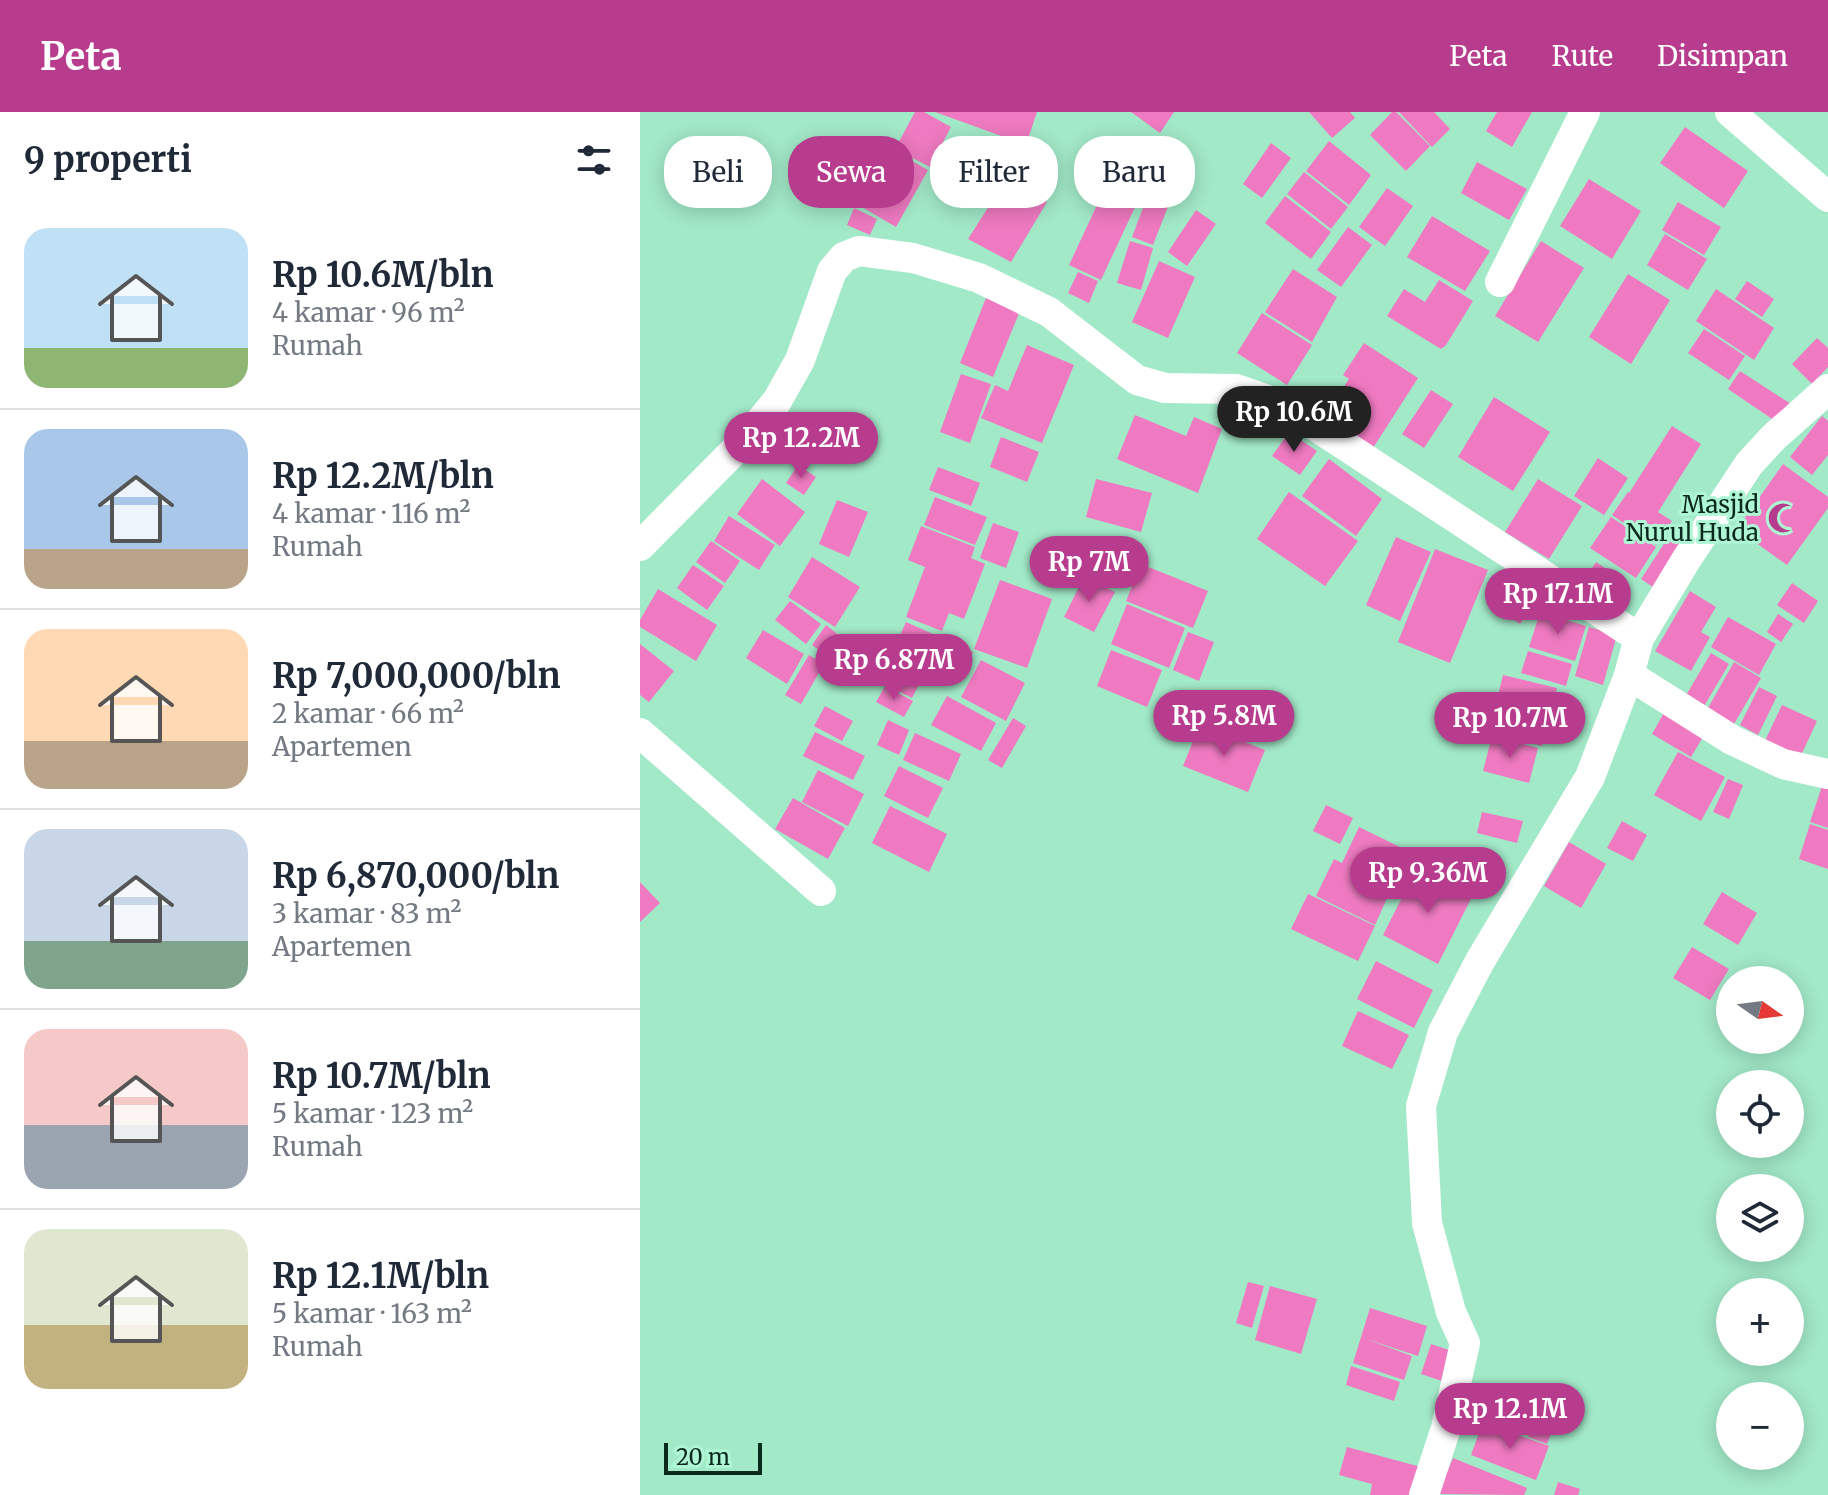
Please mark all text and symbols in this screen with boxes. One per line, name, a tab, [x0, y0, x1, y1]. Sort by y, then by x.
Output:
text: Peta	[40, 33, 122, 80]
text: Peta	[1449, 38, 1508, 74]
text: Rute	[1552, 38, 1613, 74]
text: Disimpan	[1657, 38, 1788, 74]
chip: Beli	[664, 136, 772, 208]
chip: Sewa	[788, 136, 914, 208]
chip: Filter	[930, 136, 1058, 208]
chip: Baru	[1074, 136, 1195, 208]
icon: filters	[572, 138, 616, 182]
text: 9 properti	[24, 139, 192, 181]
text: Rp 10.6M/bln	[272, 254, 493, 296]
icon: home	[88, 260, 184, 356]
text: 4 kamar · 96 m²	[272, 296, 465, 329]
text: Rumah	[272, 329, 363, 362]
pin: Rp 10.6M	[1211, 386, 1377, 454]
text: Rp 10.6M	[1235, 395, 1353, 428]
pin: Rp 12.2M	[718, 412, 884, 480]
text: Rp 12.2M	[742, 421, 860, 454]
text: Rp 12.2M/bln	[272, 455, 494, 497]
icon: home	[88, 461, 184, 557]
place label: Masjid Nurul Huda	[1626, 489, 1759, 548]
text: 4 kamar · 116 m²	[272, 497, 471, 530]
mosque icon: Masjid Nurul Huda	[1766, 501, 1800, 535]
text: Rumah	[272, 530, 363, 563]
pin: Rp 7M	[1033, 536, 1145, 604]
text: Rp 7M	[1048, 545, 1130, 578]
pin: Rp 17.1M	[1475, 568, 1641, 636]
text: Rp 17.1M	[1503, 577, 1613, 610]
pin: Rp 6.87M	[811, 634, 977, 702]
text: Rp 6.87M	[833, 643, 955, 676]
text: Rp 7,000,000/bln	[272, 655, 561, 697]
icon: home	[88, 661, 184, 757]
pin: Rp 5.8M	[1150, 690, 1298, 758]
pin: Rp 10.7M	[1427, 692, 1593, 760]
text: 2 kamar · 66 m²	[272, 697, 464, 730]
text: Rp 5.8M	[1171, 699, 1277, 732]
text: Rp 10.7M	[1452, 701, 1568, 734]
text: Apartemen	[272, 730, 412, 763]
pin: Rp 9.36M	[1345, 847, 1511, 915]
text: Rp 6,870,000/bln	[272, 855, 559, 897]
text: Rp 9.36M	[1368, 856, 1488, 889]
icon: home	[88, 861, 184, 957]
text: 3 kamar · 83 m²	[272, 897, 461, 930]
text: Apartemen	[272, 930, 412, 963]
north arrow	[1716, 966, 1804, 1054]
map controls	[1716, 966, 1804, 1470]
text: Rp 10.7M/bln	[272, 1055, 490, 1097]
icon: home	[88, 1061, 184, 1157]
button: locate	[1716, 1070, 1804, 1158]
text: 5 kamar · 123 m²	[272, 1097, 473, 1130]
text: Rumah	[272, 1130, 363, 1163]
button: layers	[1716, 1174, 1804, 1262]
text: Rp 12.1M/bln	[272, 1255, 489, 1297]
icon: home	[88, 1261, 184, 1357]
button: +	[1716, 1278, 1804, 1366]
text: 5 kamar · 163 m²	[272, 1297, 472, 1330]
text: Rumah	[272, 1330, 363, 1363]
button: −	[1716, 1382, 1804, 1470]
pin: Rp 12.1M	[1427, 1383, 1593, 1451]
text: Rp 12.1M	[1453, 1392, 1567, 1425]
scale bar	[664, 1439, 762, 1475]
text: 20 m	[676, 1443, 730, 1471]

